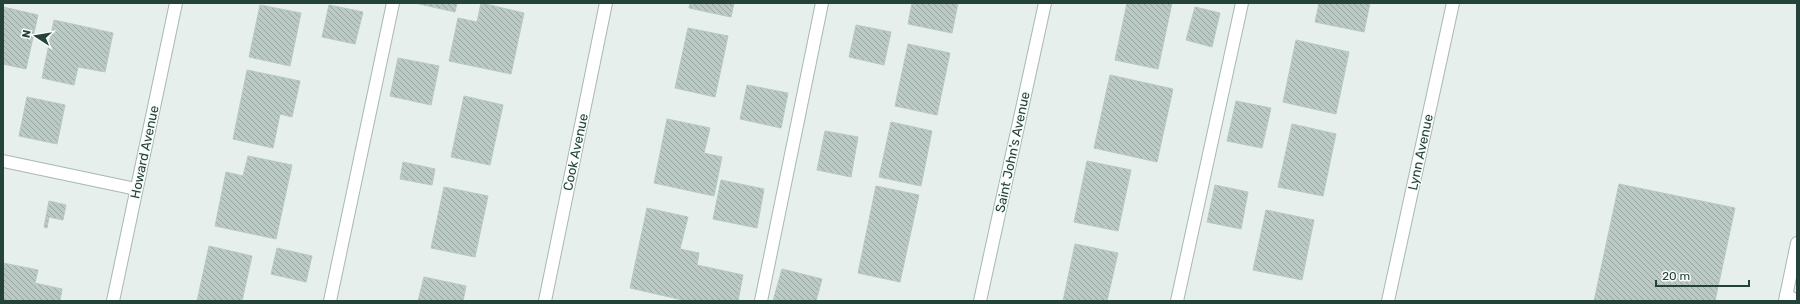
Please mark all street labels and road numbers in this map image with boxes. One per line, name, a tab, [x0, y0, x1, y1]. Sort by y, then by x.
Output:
street label: Saint John's Avenue	[992, 90, 1033, 214]
street label: Howard Avenue	[127, 104, 162, 200]
street label: Cook Avenue	[560, 112, 591, 192]
street label: Lynn Avenue	[1405, 113, 1436, 192]

